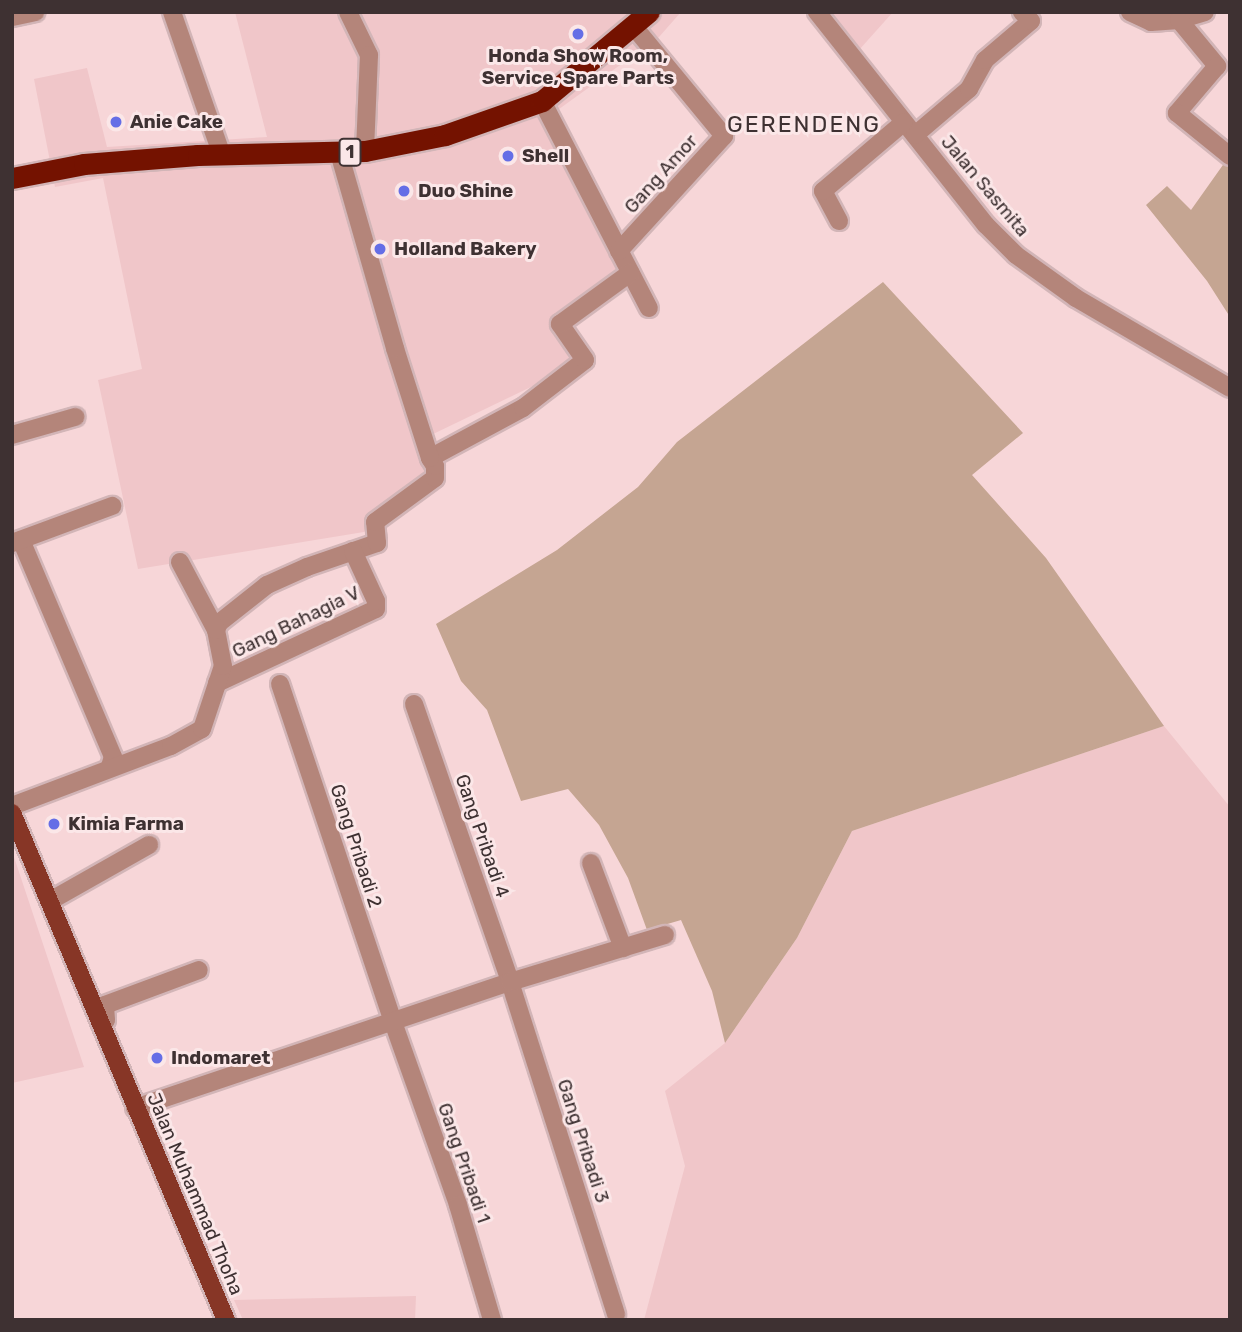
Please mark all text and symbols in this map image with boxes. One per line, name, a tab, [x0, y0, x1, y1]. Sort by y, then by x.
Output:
marker: Honda Show Room, Service, Spare Parts	[570, 26, 586, 42]
place label: Honda Show Room, Service, Spare Parts	[482, 45, 674, 89]
district label: GERENDENG	[728, 110, 880, 138]
place label: Anie Cake	[130, 111, 223, 133]
marker: Anie Cake	[108, 114, 124, 130]
street label: Gang Amor	[620, 130, 702, 218]
street label: Jalan Sasmita	[936, 131, 1034, 241]
road number: 1	[338, 138, 362, 167]
place label: Shell	[522, 145, 569, 167]
marker: Shell	[500, 148, 516, 164]
place label: Duo Shine	[418, 180, 513, 202]
marker: Duo Shine	[396, 183, 412, 199]
place label: Holland Bakery	[394, 238, 537, 260]
marker: Holland Bakery	[372, 241, 388, 257]
street label: Gang Bahagia V	[228, 581, 364, 663]
street label: Gang Pribadi 4	[450, 771, 514, 901]
street label: Gang Pribadi 2	[325, 781, 387, 911]
place label: Kimia Farma	[68, 813, 184, 835]
marker: Kimia Farma	[46, 816, 62, 832]
place label: Indomaret	[171, 1047, 270, 1069]
marker: Indomaret	[149, 1050, 165, 1066]
street label: Gang Pribadi 3	[552, 1076, 614, 1206]
street label: Jalan Muhammad Thoha	[142, 1089, 248, 1299]
street label: Gang Pribadi 1	[433, 1100, 495, 1226]

